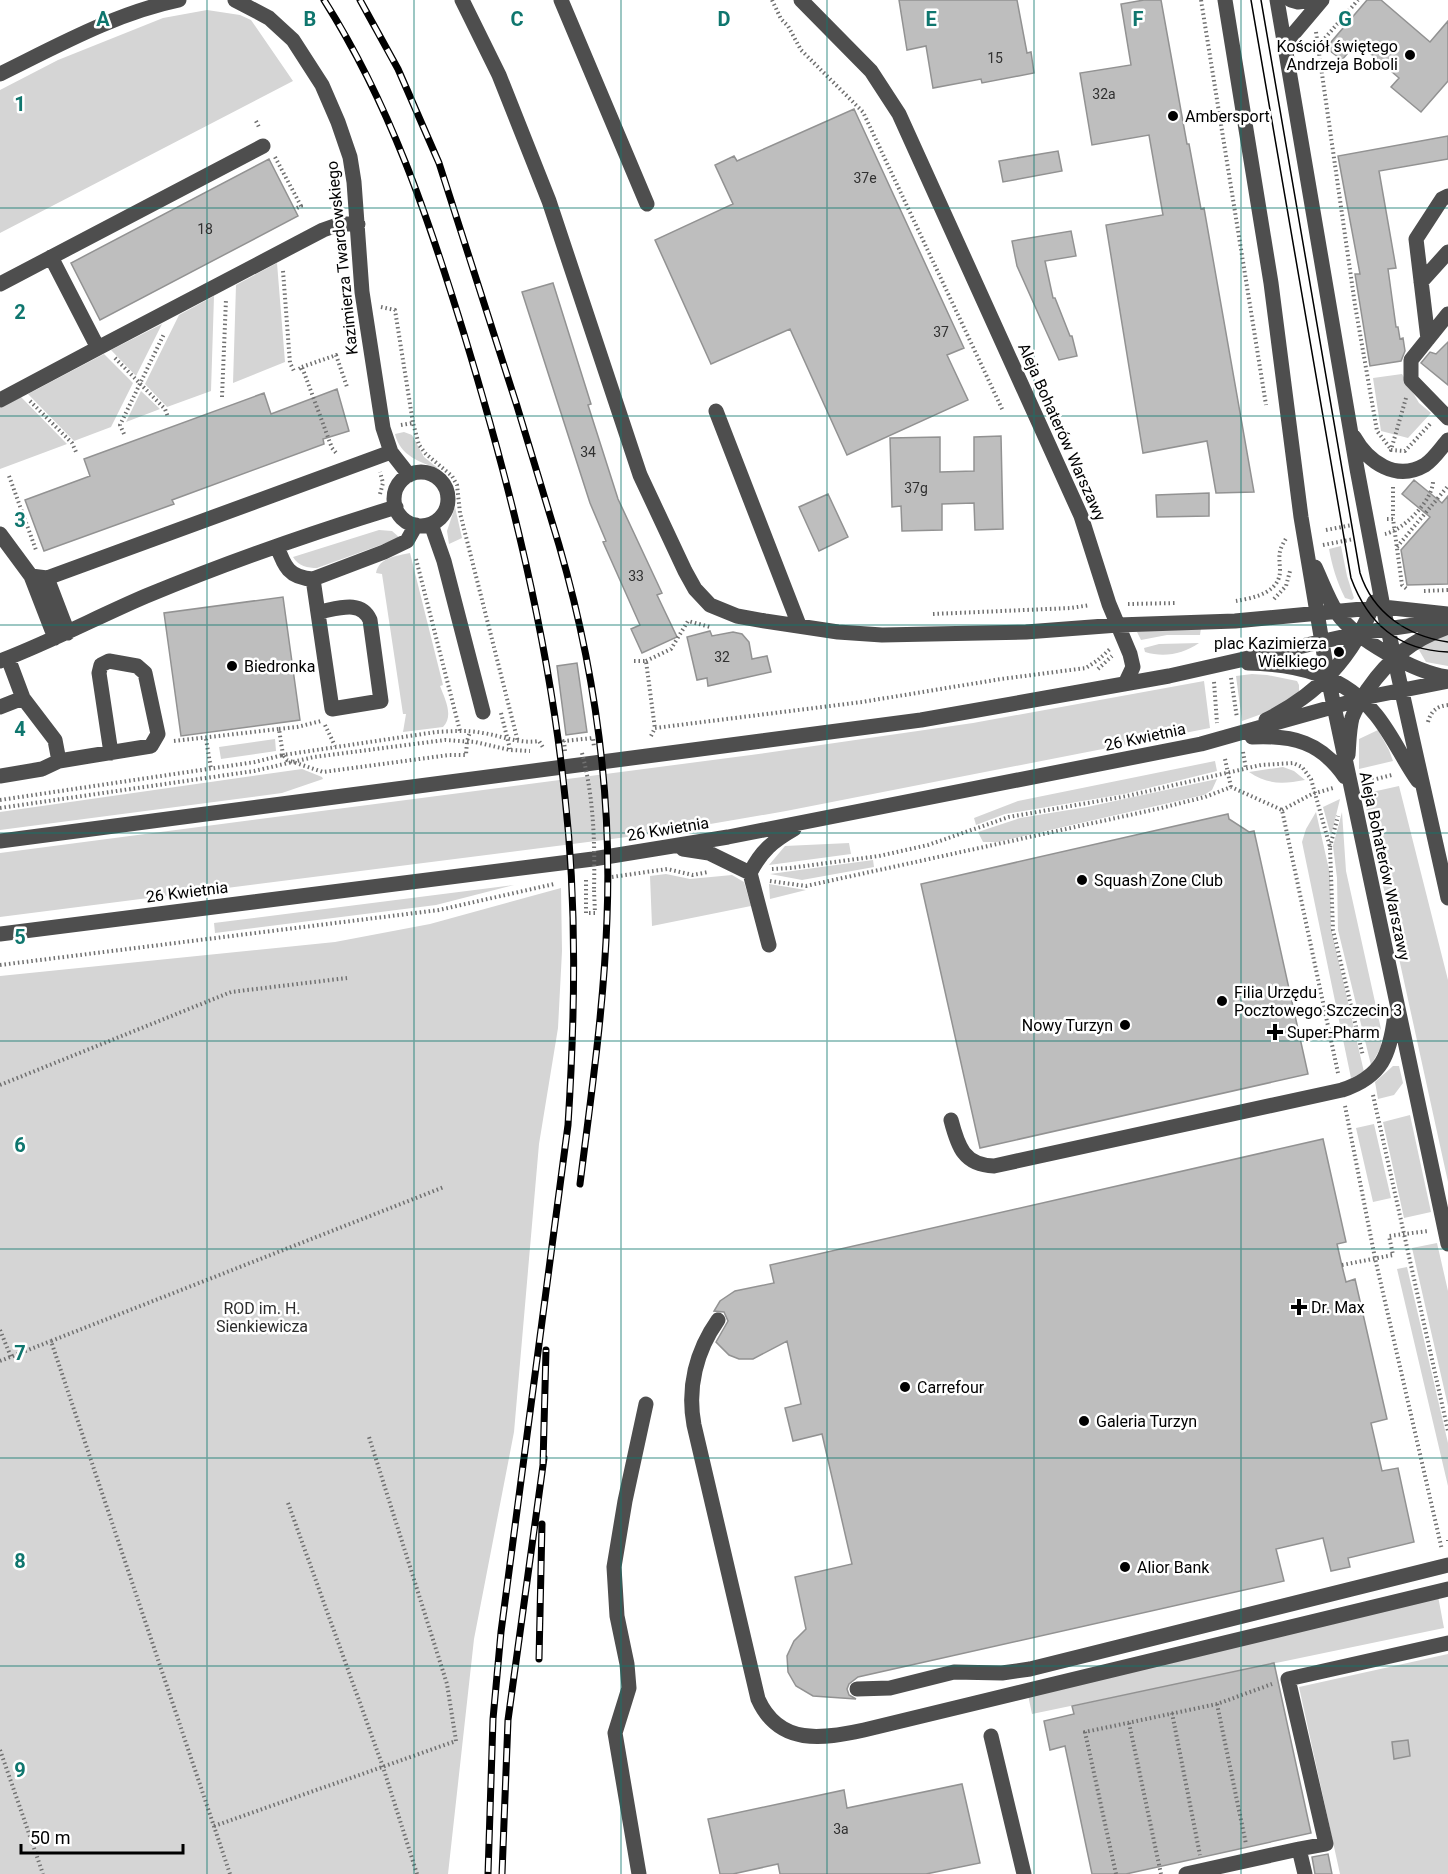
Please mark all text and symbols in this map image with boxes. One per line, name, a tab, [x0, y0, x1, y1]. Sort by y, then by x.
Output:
text: A	[96, 7, 110, 31]
text: B	[304, 7, 316, 31]
text: C	[510, 7, 524, 31]
text: D	[718, 7, 731, 31]
text: E	[925, 7, 937, 31]
text: F	[1133, 7, 1144, 31]
text: G	[1338, 7, 1352, 31]
place label: Kościół świętego Andrzeja Boboli	[1277, 37, 1398, 74]
marker: Kościół świętego Andrzeja Boboli	[1403, 48, 1417, 62]
house number: 15	[987, 50, 1003, 66]
house number: 32a	[1092, 86, 1116, 102]
text: 1	[14, 92, 26, 116]
place label: Ambersport	[1185, 107, 1270, 126]
marker: Ambersport	[1166, 109, 1180, 123]
street label: Kazimierza Twardowskiego	[322, 160, 362, 356]
house number: 37e	[853, 170, 877, 186]
house number: 18	[197, 221, 213, 237]
text: 2	[14, 300, 26, 324]
house number: 37	[933, 324, 949, 340]
street label: Aleja Bohaterów Warszawy	[1014, 340, 1110, 524]
house number: 34	[580, 444, 596, 460]
house number: 37g	[904, 480, 928, 496]
text: 3	[14, 508, 26, 532]
house number: 33	[628, 568, 644, 584]
place label: plac Kazimierza Wielkiego	[1214, 634, 1327, 671]
marker: plac Kazimierza Wielkiego	[1332, 645, 1346, 659]
house number: 32	[714, 649, 730, 665]
place label: Biedronka	[244, 657, 315, 676]
marker: Biedronka	[225, 659, 239, 673]
text: 4	[14, 717, 26, 741]
street label: 26 Kwietnia	[1103, 719, 1187, 755]
street label: Aleja Bohaterów Warszawy	[1356, 770, 1414, 963]
street label: 26 Kwietnia	[626, 813, 710, 845]
place label: Squash Zone Club	[1094, 871, 1223, 890]
marker: Squash Zone Club	[1075, 873, 1089, 887]
street label: 26 Kwietnia	[145, 878, 229, 906]
text: 5	[14, 925, 26, 949]
place label: Filia Urzędu Pocztowego Szczecin 3	[1234, 983, 1402, 1020]
marker: Filia Urzędu Pocztowego Szczecin 3	[1215, 994, 1229, 1008]
place label: Nowy Turzyn	[1022, 1016, 1113, 1035]
marker: Nowy Turzyn	[1118, 1018, 1132, 1032]
place label: Super-Pharm	[1287, 1023, 1380, 1042]
marker: Super-Pharm	[1268, 1025, 1282, 1039]
text: 6	[14, 1133, 26, 1157]
place label: Dr. Max	[1311, 1298, 1365, 1317]
park label: ROD im. H. Sienkiewicza	[216, 1299, 308, 1336]
marker: Dr. Max	[1292, 1300, 1306, 1314]
text: 7	[14, 1341, 26, 1365]
place label: Carrefour	[917, 1378, 985, 1397]
marker: Carrefour	[898, 1380, 912, 1394]
place label: Galeria Turzyn	[1096, 1412, 1197, 1431]
marker: Galeria Turzyn	[1077, 1414, 1091, 1428]
text: 8	[14, 1549, 26, 1573]
place label: Alior Bank	[1137, 1558, 1210, 1577]
marker: Alior Bank	[1118, 1560, 1132, 1574]
text: 9	[14, 1758, 26, 1782]
scale bar	[21, 1817, 183, 1855]
house number: 3a	[833, 1821, 849, 1837]
text: 50 m	[30, 1827, 70, 1848]

